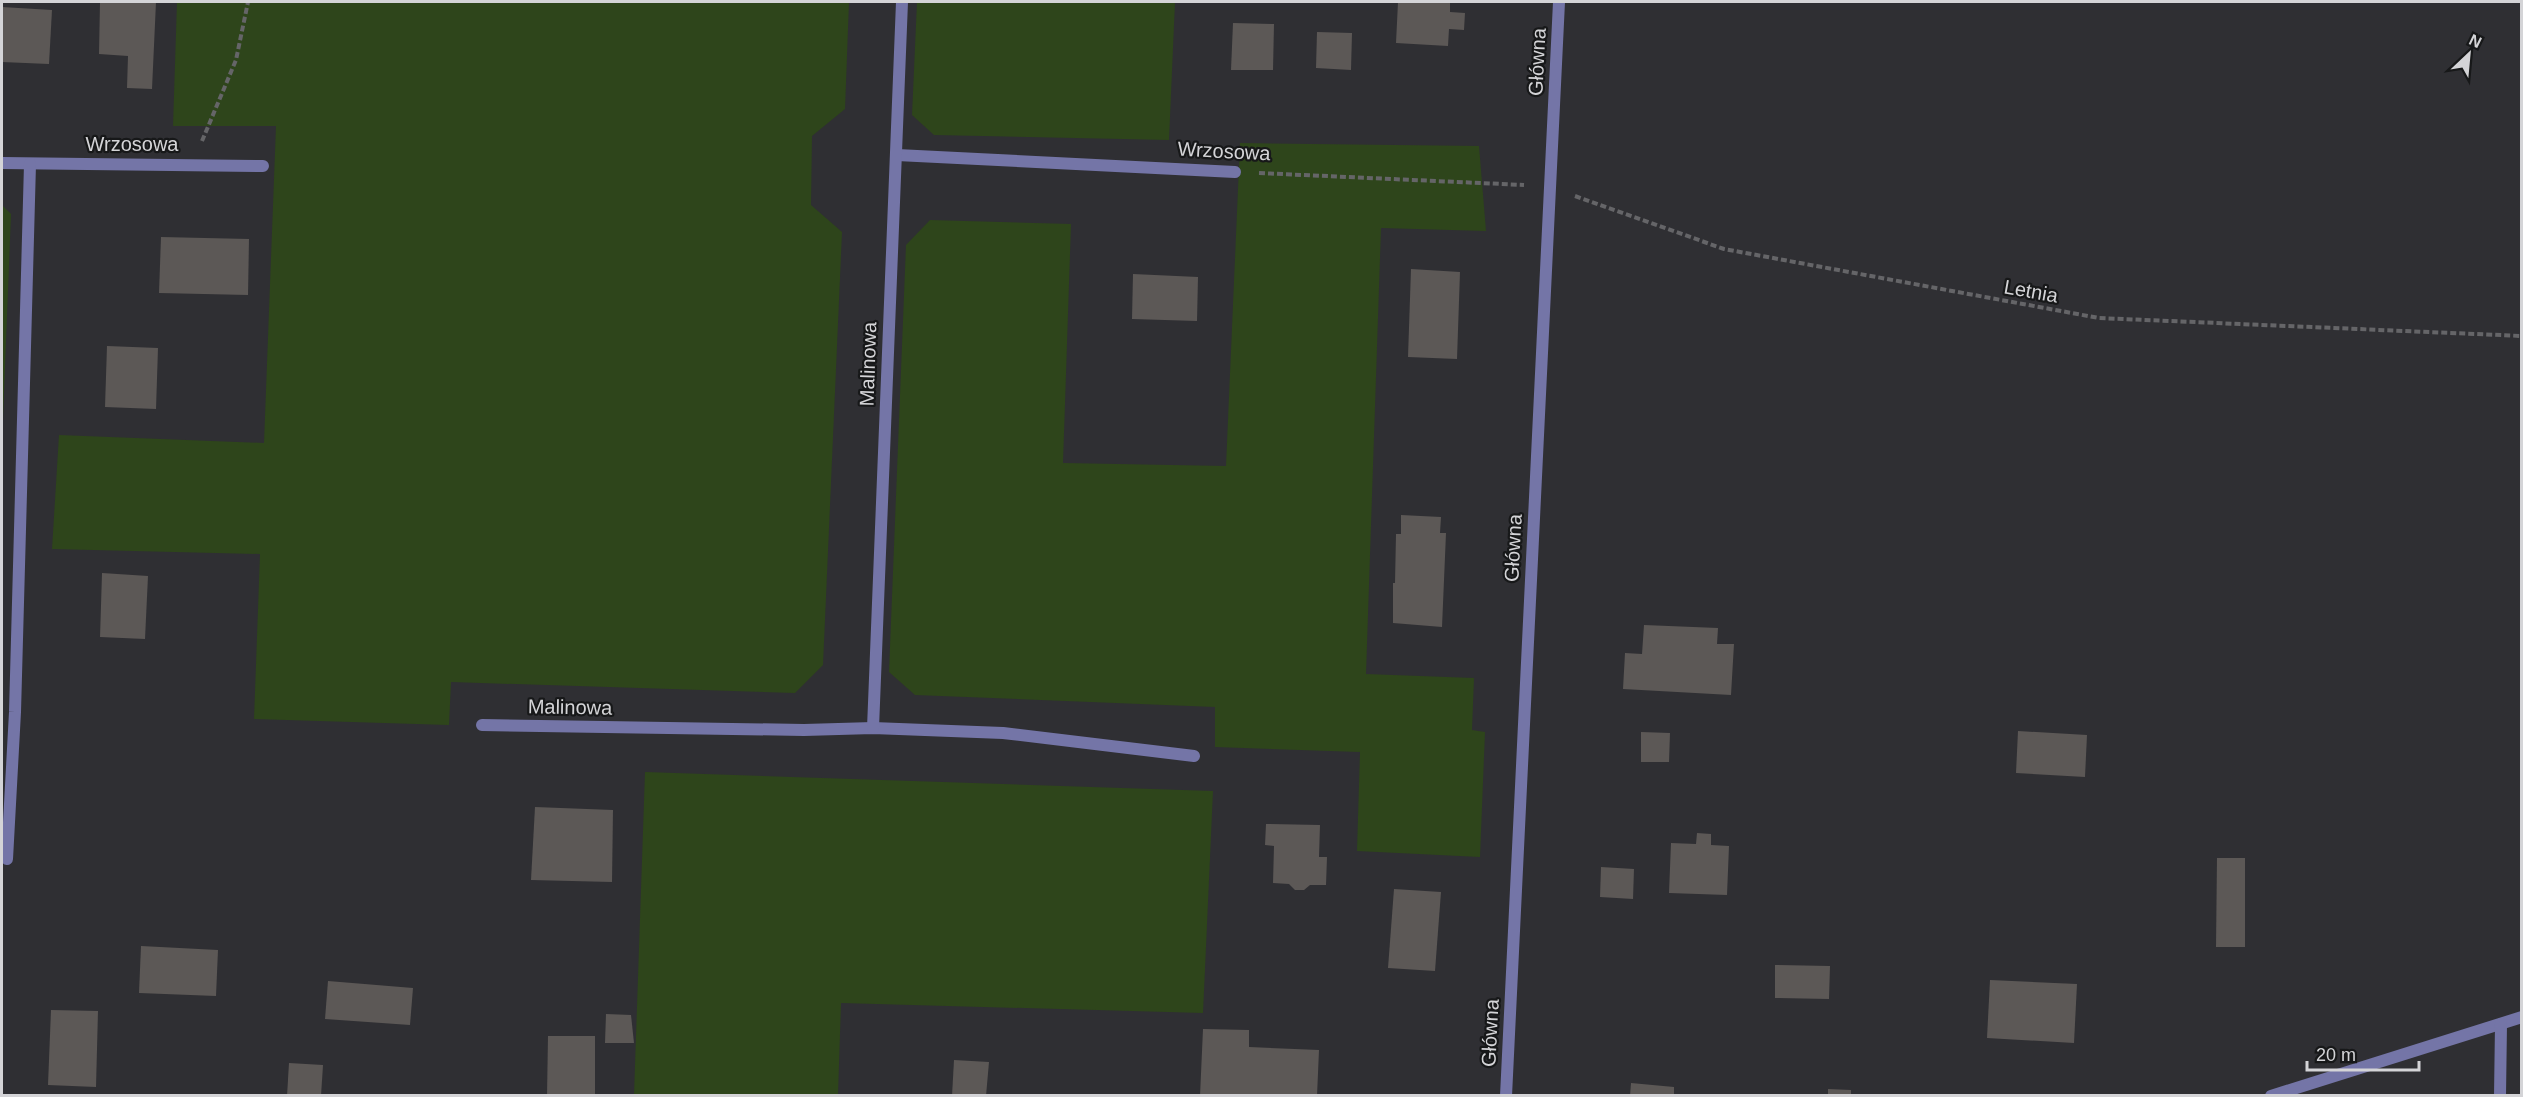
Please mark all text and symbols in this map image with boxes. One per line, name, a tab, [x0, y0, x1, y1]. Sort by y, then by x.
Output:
north arrow	[2439, 24, 2499, 84]
street label: Główna	[1524, 27, 1550, 96]
text: N	[2466, 31, 2484, 51]
street label: Wrzosowa	[86, 133, 179, 155]
street label: Wrzosowa	[1177, 138, 1272, 164]
street label: Letnia	[2002, 275, 2061, 307]
street label: Malinowa	[856, 321, 880, 407]
street label: Główna	[1500, 513, 1526, 582]
street label: Malinowa	[528, 695, 613, 719]
street label: Główna	[1477, 998, 1503, 1067]
scale bar	[2307, 1034, 2420, 1072]
text: 20 m	[2316, 1045, 2356, 1065]

